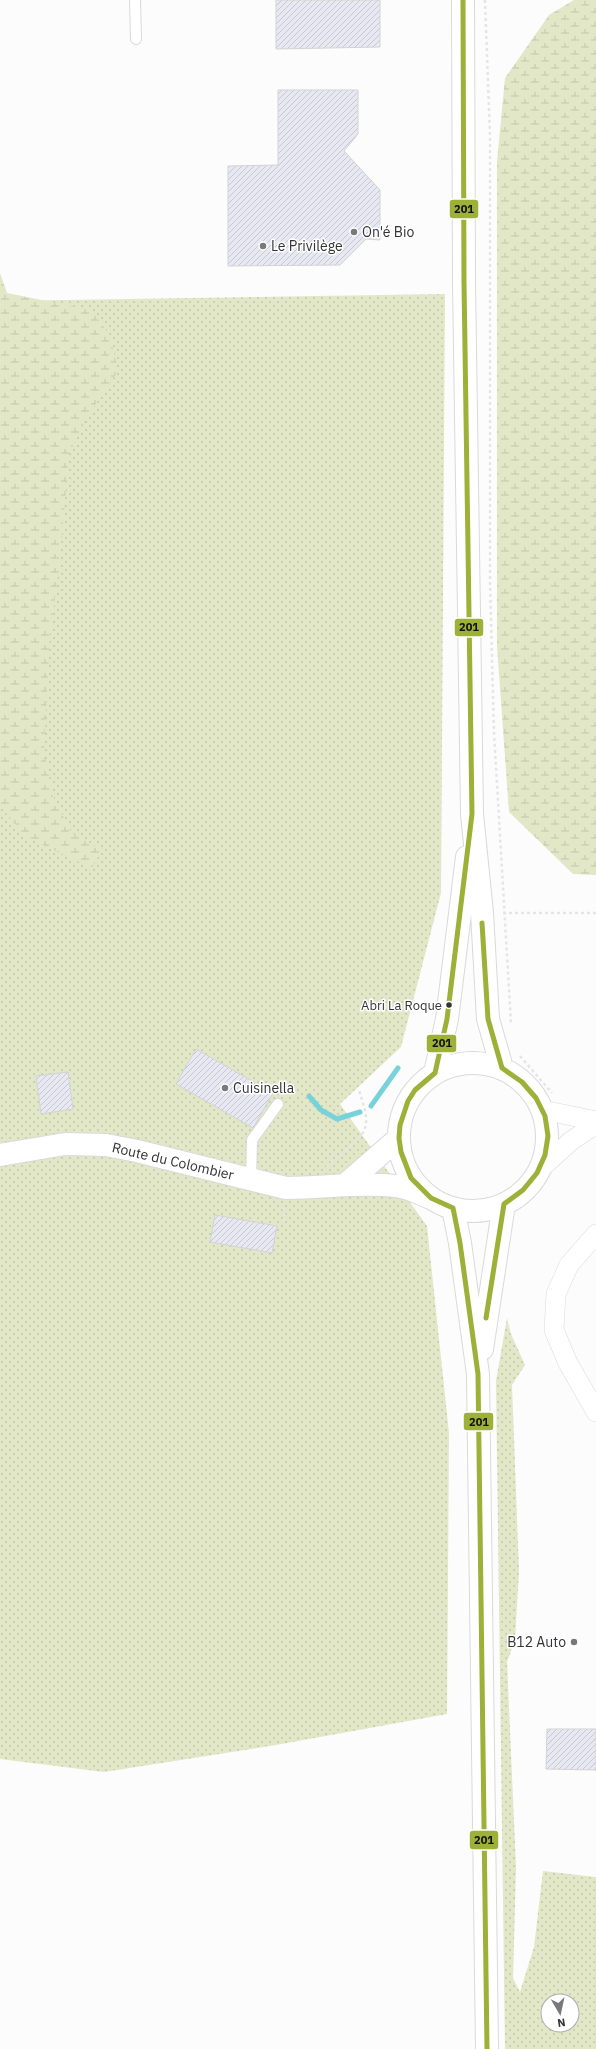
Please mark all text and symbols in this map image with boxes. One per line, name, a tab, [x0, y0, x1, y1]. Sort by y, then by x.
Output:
line badge: 201	[449, 199, 479, 219]
text: 201	[454, 202, 474, 216]
place label: On'é Bio	[362, 223, 414, 241]
marker: On'é Bio	[349, 227, 359, 237]
place label: Le Privilège	[271, 237, 343, 255]
marker: Le Privilège	[258, 241, 268, 251]
line badge: 201	[454, 618, 484, 637]
text: 201	[459, 620, 479, 634]
place label: Abri La Roque	[361, 997, 442, 1014]
marker: Abri La Roque	[444, 1000, 454, 1010]
line badge: 201	[426, 1034, 457, 1053]
text: 201	[432, 1036, 452, 1050]
place label: Cuisinella	[233, 1079, 295, 1097]
marker: Cuisinella	[220, 1083, 230, 1093]
street label: Route du Colombier	[110, 1138, 236, 1184]
line badge: 201	[463, 1412, 494, 1431]
text: 201	[469, 1415, 489, 1429]
place label: B12 Auto	[507, 1633, 566, 1651]
marker: B12 Auto	[569, 1637, 579, 1647]
line badge: 201	[469, 1830, 499, 1850]
text: 201	[474, 1833, 494, 1847]
north arrow	[540, 1993, 580, 2033]
text: N	[557, 2015, 567, 2030]

